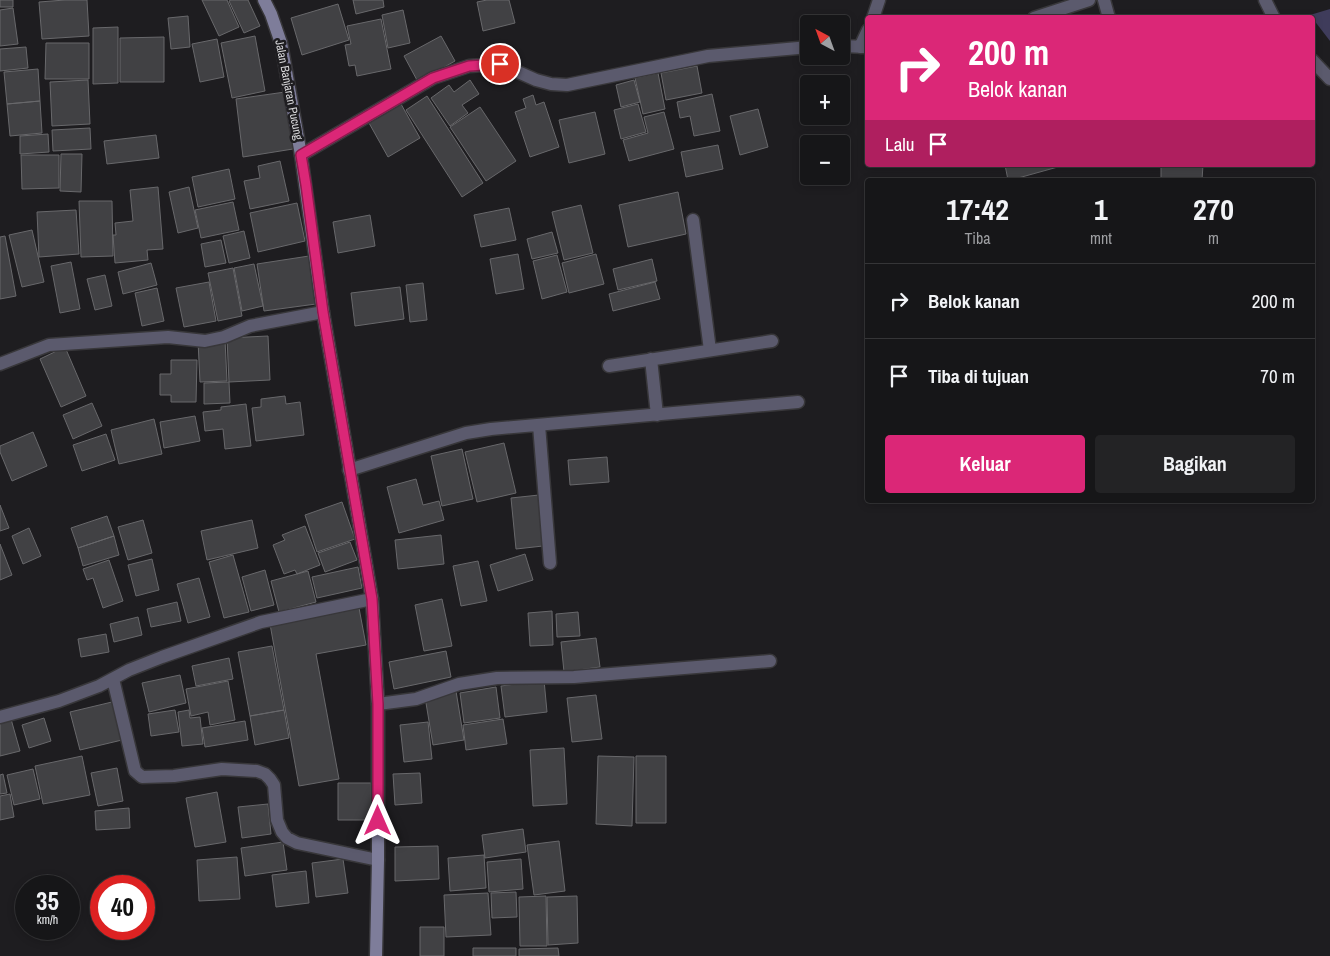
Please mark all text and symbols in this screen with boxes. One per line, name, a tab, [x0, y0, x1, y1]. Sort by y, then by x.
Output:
north arrow	[800, 15, 850, 65]
map controls	[800, 15, 850, 185]
text: 200 m	[968, 29, 1049, 76]
icon: right	[885, 35, 950, 100]
street label: Jalan Banjaran Pucung	[271, 39, 307, 142]
pin	[479, 43, 521, 85]
icon: arrive	[486, 50, 514, 78]
text: Belok kanan	[968, 74, 1067, 104]
button: +	[800, 75, 850, 125]
icon: arrive	[924, 130, 952, 158]
text: Lalu	[885, 131, 914, 157]
button: −	[800, 135, 850, 185]
text: 17:42	[946, 189, 1009, 229]
text: 1	[1094, 189, 1108, 229]
text: 270	[1193, 189, 1234, 229]
text: Tiba	[965, 227, 990, 249]
text: mnt	[1090, 227, 1112, 249]
text: m	[1208, 227, 1219, 249]
icon: right	[885, 287, 913, 315]
text: Belok kanan	[928, 288, 1020, 314]
text: 200 m	[1252, 288, 1295, 314]
icon: arrive	[885, 362, 913, 390]
text: Tiba di tujuan	[928, 363, 1029, 389]
text: 70 m	[1260, 363, 1295, 389]
button: Keluar	[885, 435, 1085, 493]
button: Bagikan	[1095, 435, 1295, 493]
position arrow	[351, 794, 403, 846]
speed limit sign: 40	[90, 875, 155, 940]
text: 35	[36, 884, 59, 918]
text: km/h	[37, 912, 58, 928]

